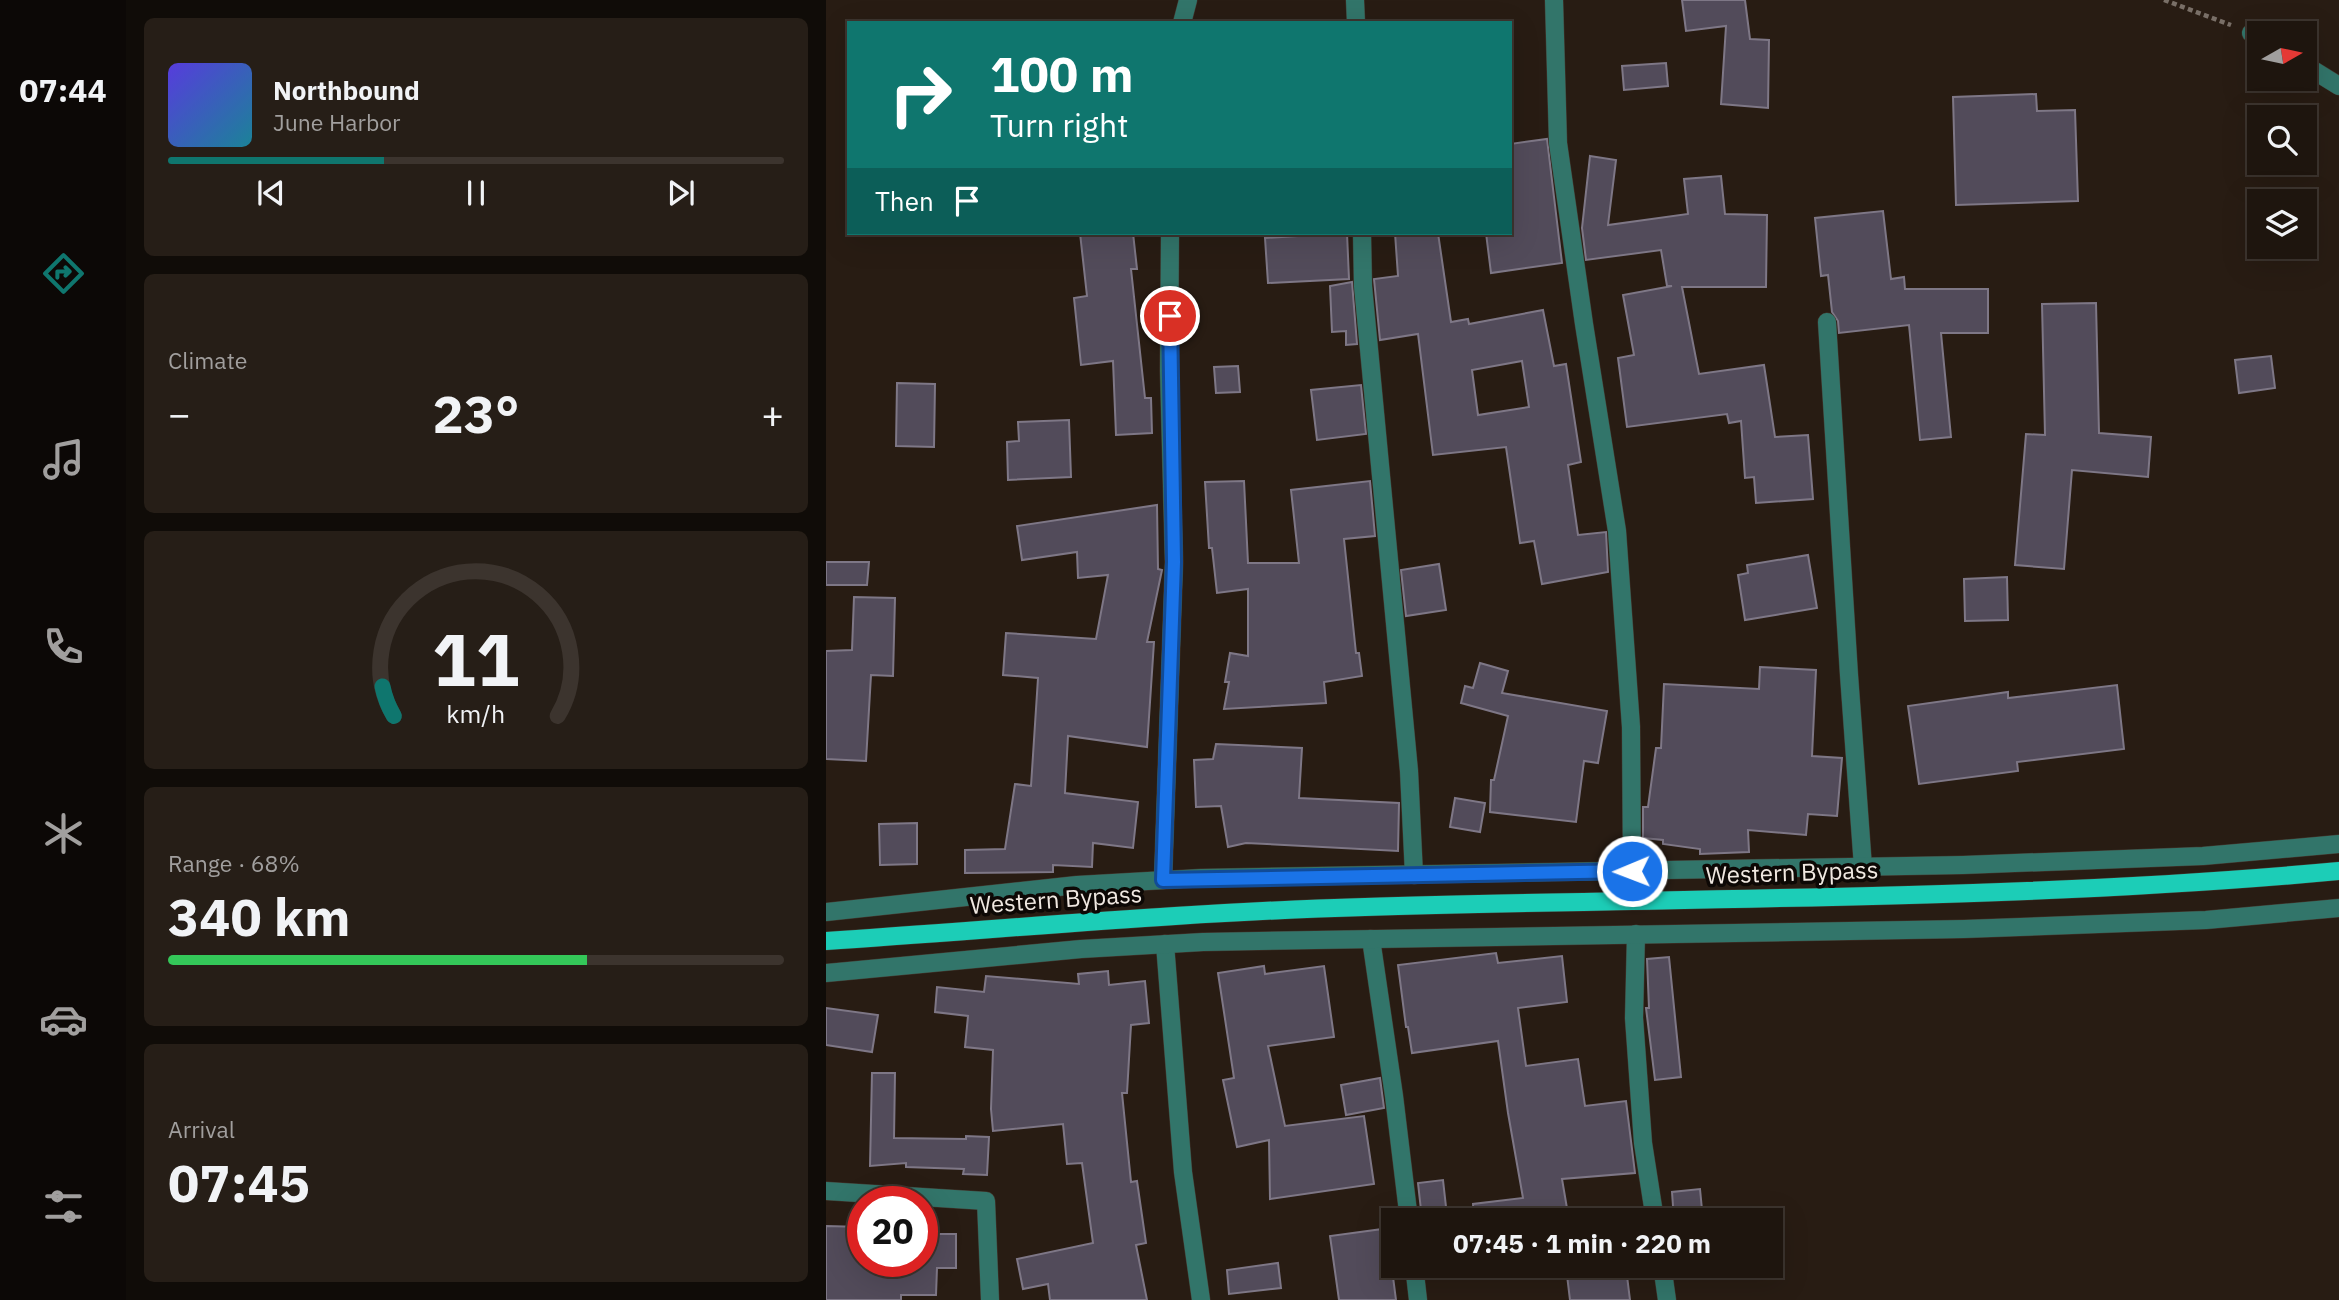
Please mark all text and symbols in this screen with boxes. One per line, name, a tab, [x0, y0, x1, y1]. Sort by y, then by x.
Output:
north arrow	[2247, 21, 2317, 91]
map controls	[2247, 21, 2317, 259]
text: 100 m	[990, 42, 1134, 105]
icon: right	[875, 49, 966, 140]
text: 07:44	[19, 69, 107, 111]
text: Northbound	[273, 73, 420, 107]
text: Turn right	[990, 104, 1128, 146]
button: search	[2247, 105, 2317, 175]
text: June Harbor	[273, 107, 401, 137]
icon: previous	[252, 174, 290, 212]
icon: pause	[457, 174, 495, 212]
icon: next	[662, 174, 700, 212]
icon: arrive	[948, 182, 986, 220]
text: Then	[875, 184, 934, 218]
button: layers	[2247, 189, 2317, 259]
icon: directions	[39, 249, 88, 298]
pin	[1140, 286, 1200, 346]
icon: arrive	[1151, 297, 1189, 335]
text: Climate	[168, 345, 247, 375]
text: 23°	[433, 380, 519, 447]
text: −	[168, 389, 191, 438]
text: +	[761, 389, 784, 438]
icon: music	[39, 435, 88, 484]
text: 11	[432, 611, 520, 706]
icon: phone	[39, 622, 88, 671]
text: km/h	[447, 697, 505, 730]
icon: climate	[39, 809, 88, 858]
position arrow	[1595, 834, 1669, 908]
text: Range · 68%	[168, 848, 300, 878]
street label: Western Bypass	[1705, 853, 1879, 891]
street label: Western Bypass	[969, 877, 1143, 921]
text: 340 km	[168, 883, 350, 950]
icon: car	[39, 995, 88, 1044]
text: Arrival	[168, 1114, 235, 1144]
text: 07:45	[168, 1149, 310, 1216]
icon: filters	[39, 1182, 88, 1231]
speed limit sign: 20	[847, 1186, 938, 1277]
text: 07:45 · 1 min · 220 m	[1453, 1226, 1711, 1260]

